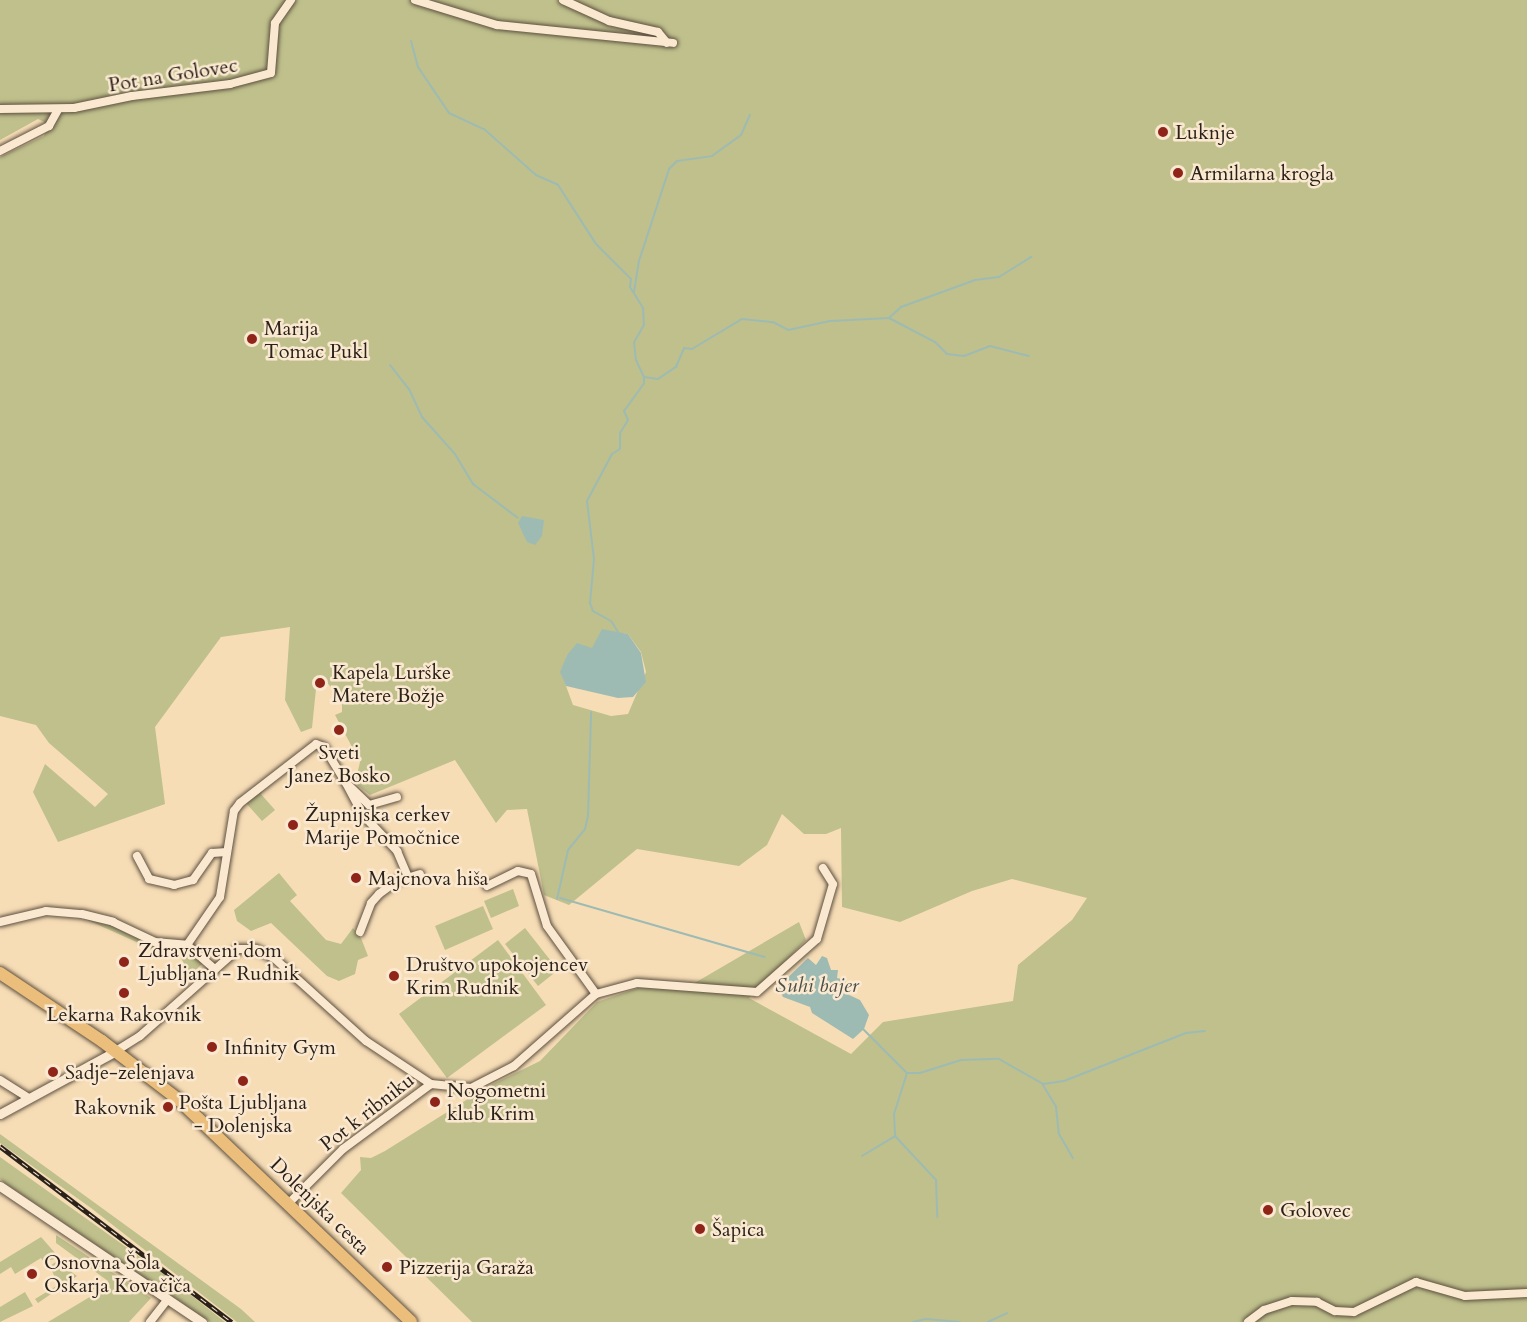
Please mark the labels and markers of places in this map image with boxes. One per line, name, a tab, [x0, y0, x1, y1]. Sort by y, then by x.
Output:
place label: Luknje	[1175, 120, 1235, 144]
marker: Luknje	[1156, 125, 1170, 139]
place label: Armilarna krogla	[1190, 161, 1334, 185]
marker: Armilarna krogla	[1171, 166, 1185, 180]
place label: Marija Tomac Pukl	[264, 316, 368, 363]
marker: Marija Tomac Pukl	[245, 332, 259, 346]
place label: Kapela Lurške Matere Božje	[332, 660, 451, 707]
marker: Kapela Lurške Matere Božje	[313, 676, 327, 690]
marker: Sveti Janez Bosko	[332, 723, 346, 737]
place label: Sveti Janez Bosko	[288, 740, 390, 787]
place label: Župnijska cerkev Marije Pomočnice	[305, 802, 460, 849]
marker: Župnijska cerkev Marije Pomočnice	[286, 818, 300, 832]
place label: Majcnova hiša	[368, 866, 488, 890]
marker: Majcnova hiša	[349, 871, 363, 885]
place label: Zdravstveni dom Ljubljana - Rudnik	[138, 939, 300, 986]
place label: Društvo upokojencev Krim Rudnik	[406, 952, 588, 999]
marker: Zdravstveni dom Ljubljana - Rudnik	[115, 953, 133, 971]
marker: Društvo upokojencev Krim Rudnik	[387, 969, 401, 983]
marker: Lekarna Rakovnik	[117, 986, 131, 1000]
place label: Lekarna Rakovnik	[46, 1002, 202, 1026]
place label: Infinity Gym	[224, 1035, 336, 1059]
marker: Infinity Gym	[205, 1040, 219, 1054]
place label: Sadje-zelenjava	[65, 1060, 195, 1084]
marker: Sadje-zelenjava	[46, 1065, 60, 1079]
marker: Pošta Ljubljana - Dolenjska	[236, 1074, 250, 1088]
place label: Nogometni klub Krim	[447, 1078, 546, 1125]
place label: Pošta Ljubljana - Dolenjska	[179, 1090, 307, 1137]
place label: Rakovnik	[74, 1095, 156, 1119]
marker: Nogometni klub Krim	[428, 1095, 442, 1109]
marker: Rakovnik	[161, 1100, 175, 1114]
place label: Golovec	[1280, 1198, 1351, 1222]
marker: Golovec	[1261, 1203, 1275, 1217]
place label: Šapica	[712, 1217, 765, 1241]
marker: Šapica	[693, 1222, 707, 1236]
place label: Osnovna Šola Oskarja Kovačiča	[44, 1250, 191, 1297]
place label: Pizzerija Garaža	[399, 1255, 534, 1279]
marker: Pizzerija Garaža	[380, 1260, 394, 1274]
marker: Osnovna Šola Oskarja Kovačiča	[25, 1267, 39, 1281]

